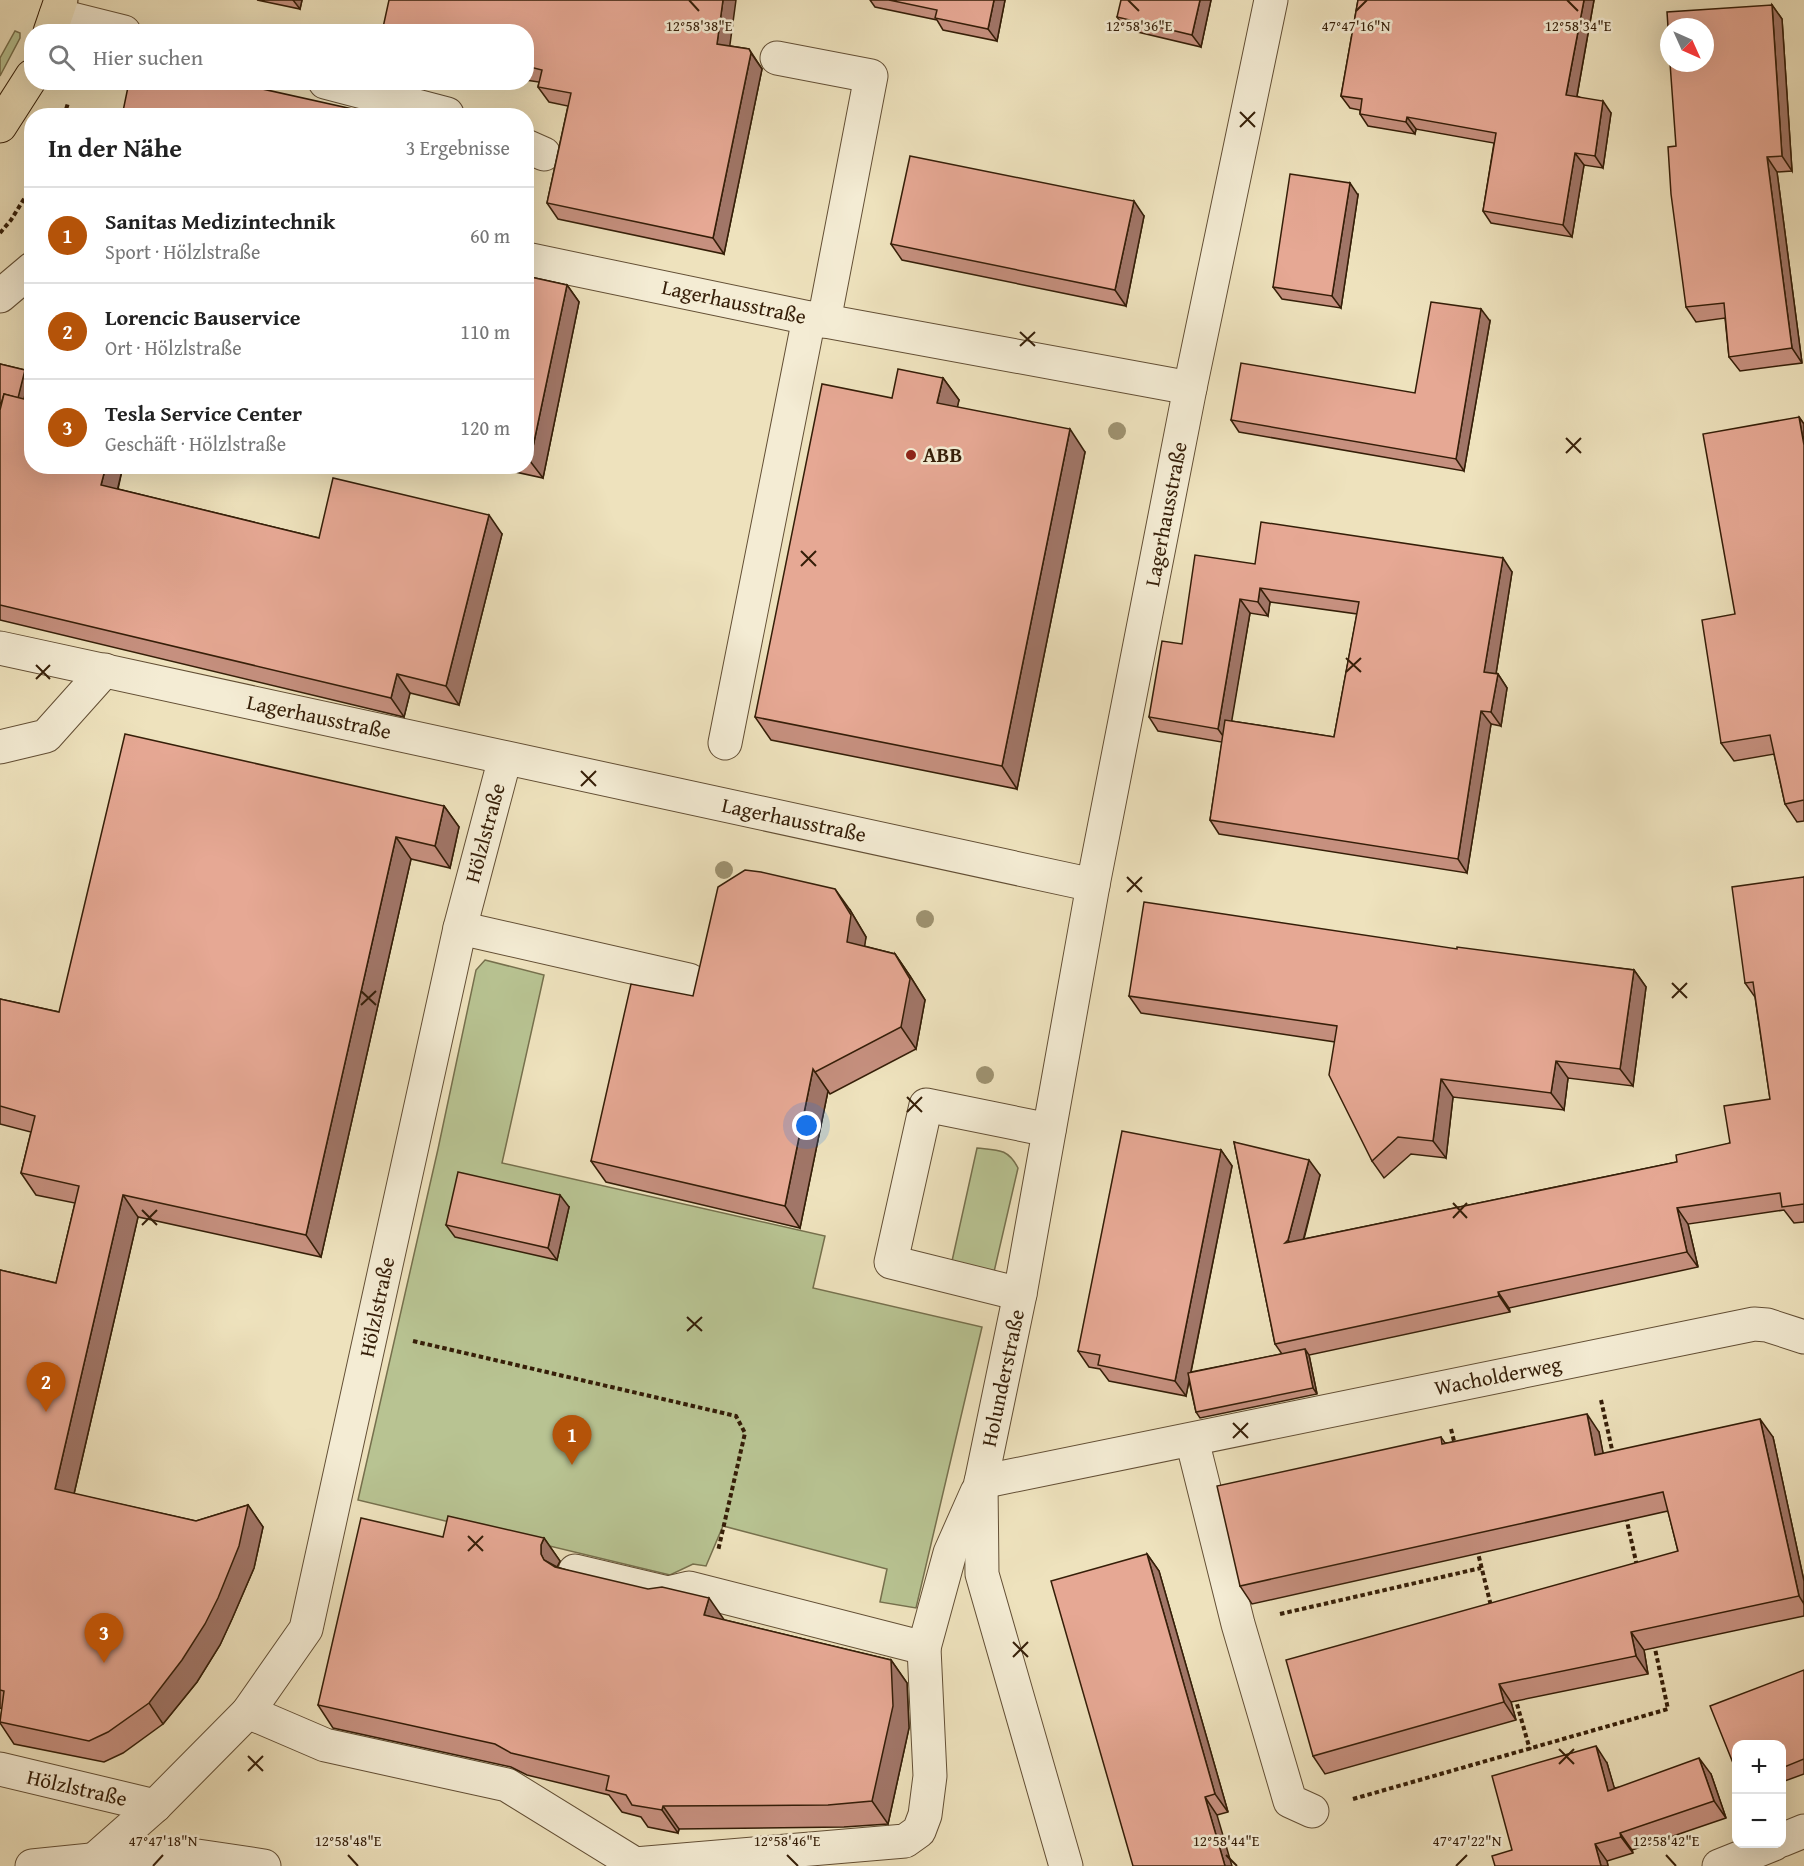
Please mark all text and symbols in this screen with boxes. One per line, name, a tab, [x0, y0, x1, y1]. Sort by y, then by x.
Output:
text: 12°58'38"E	[666, 15, 733, 36]
text: 12°58'36"E	[1106, 15, 1173, 36]
text: 47°47'16"N	[1322, 15, 1391, 36]
text: 12°58'34"E	[1545, 15, 1612, 36]
north arrow	[1660, 18, 1714, 72]
search box	[24, 24, 534, 90]
icon: search	[45, 41, 78, 74]
text: Hier suchen	[93, 41, 203, 73]
text: In der Nähe	[48, 128, 182, 167]
text: 3 Ergebnisse	[406, 133, 510, 162]
text: Sanitas Medizintechnik	[105, 205, 335, 237]
text: 1	[62, 221, 73, 250]
text: 60 m	[470, 221, 510, 250]
text: Sport · Hölzlstraße	[105, 237, 260, 266]
street label: Lagerhausstraße	[659, 271, 809, 332]
text: Lorencic Bauservice	[105, 301, 301, 333]
text: 2	[62, 317, 73, 346]
text: 110 m	[460, 317, 510, 346]
text: Ort · Hölzlstraße	[105, 333, 242, 362]
text: Tesla Service Center	[105, 397, 302, 429]
text: 3	[62, 413, 73, 442]
text: 120 m	[460, 413, 510, 442]
text: Geschäft · Hölzlstraße	[105, 429, 286, 458]
place label: ABB	[923, 439, 962, 470]
street label: Lagerhausstraße	[1136, 439, 1195, 589]
marker: ABB	[904, 448, 918, 462]
street label: Lagerhausstraße	[244, 686, 394, 747]
street label: Hölzlstraße	[456, 779, 513, 886]
street label: Lagerhausstraße	[719, 789, 869, 850]
your location	[792, 1111, 821, 1140]
street label: Hölzlstraße	[351, 1254, 402, 1360]
street label: Holunderstraße	[973, 1306, 1032, 1449]
street label: Wacholderweg	[1432, 1348, 1565, 1403]
pin: 2	[26, 1362, 66, 1412]
pin: 1	[552, 1416, 592, 1465]
pin: 3	[84, 1614, 124, 1663]
map controls	[1732, 1740, 1786, 1848]
button: +	[1732, 1740, 1786, 1794]
street label: Hölzlstraße	[24, 1761, 130, 1814]
button: −	[1732, 1794, 1786, 1848]
text: 47°47'18"N	[129, 1830, 198, 1851]
text: 12°58'48"E	[315, 1830, 382, 1851]
text: 12°58'46"E	[754, 1830, 821, 1851]
text: 12°58'44"E	[1193, 1830, 1260, 1851]
text: 47°47'22"N	[1433, 1830, 1502, 1851]
text: 12°58'42"E	[1633, 1830, 1700, 1851]

